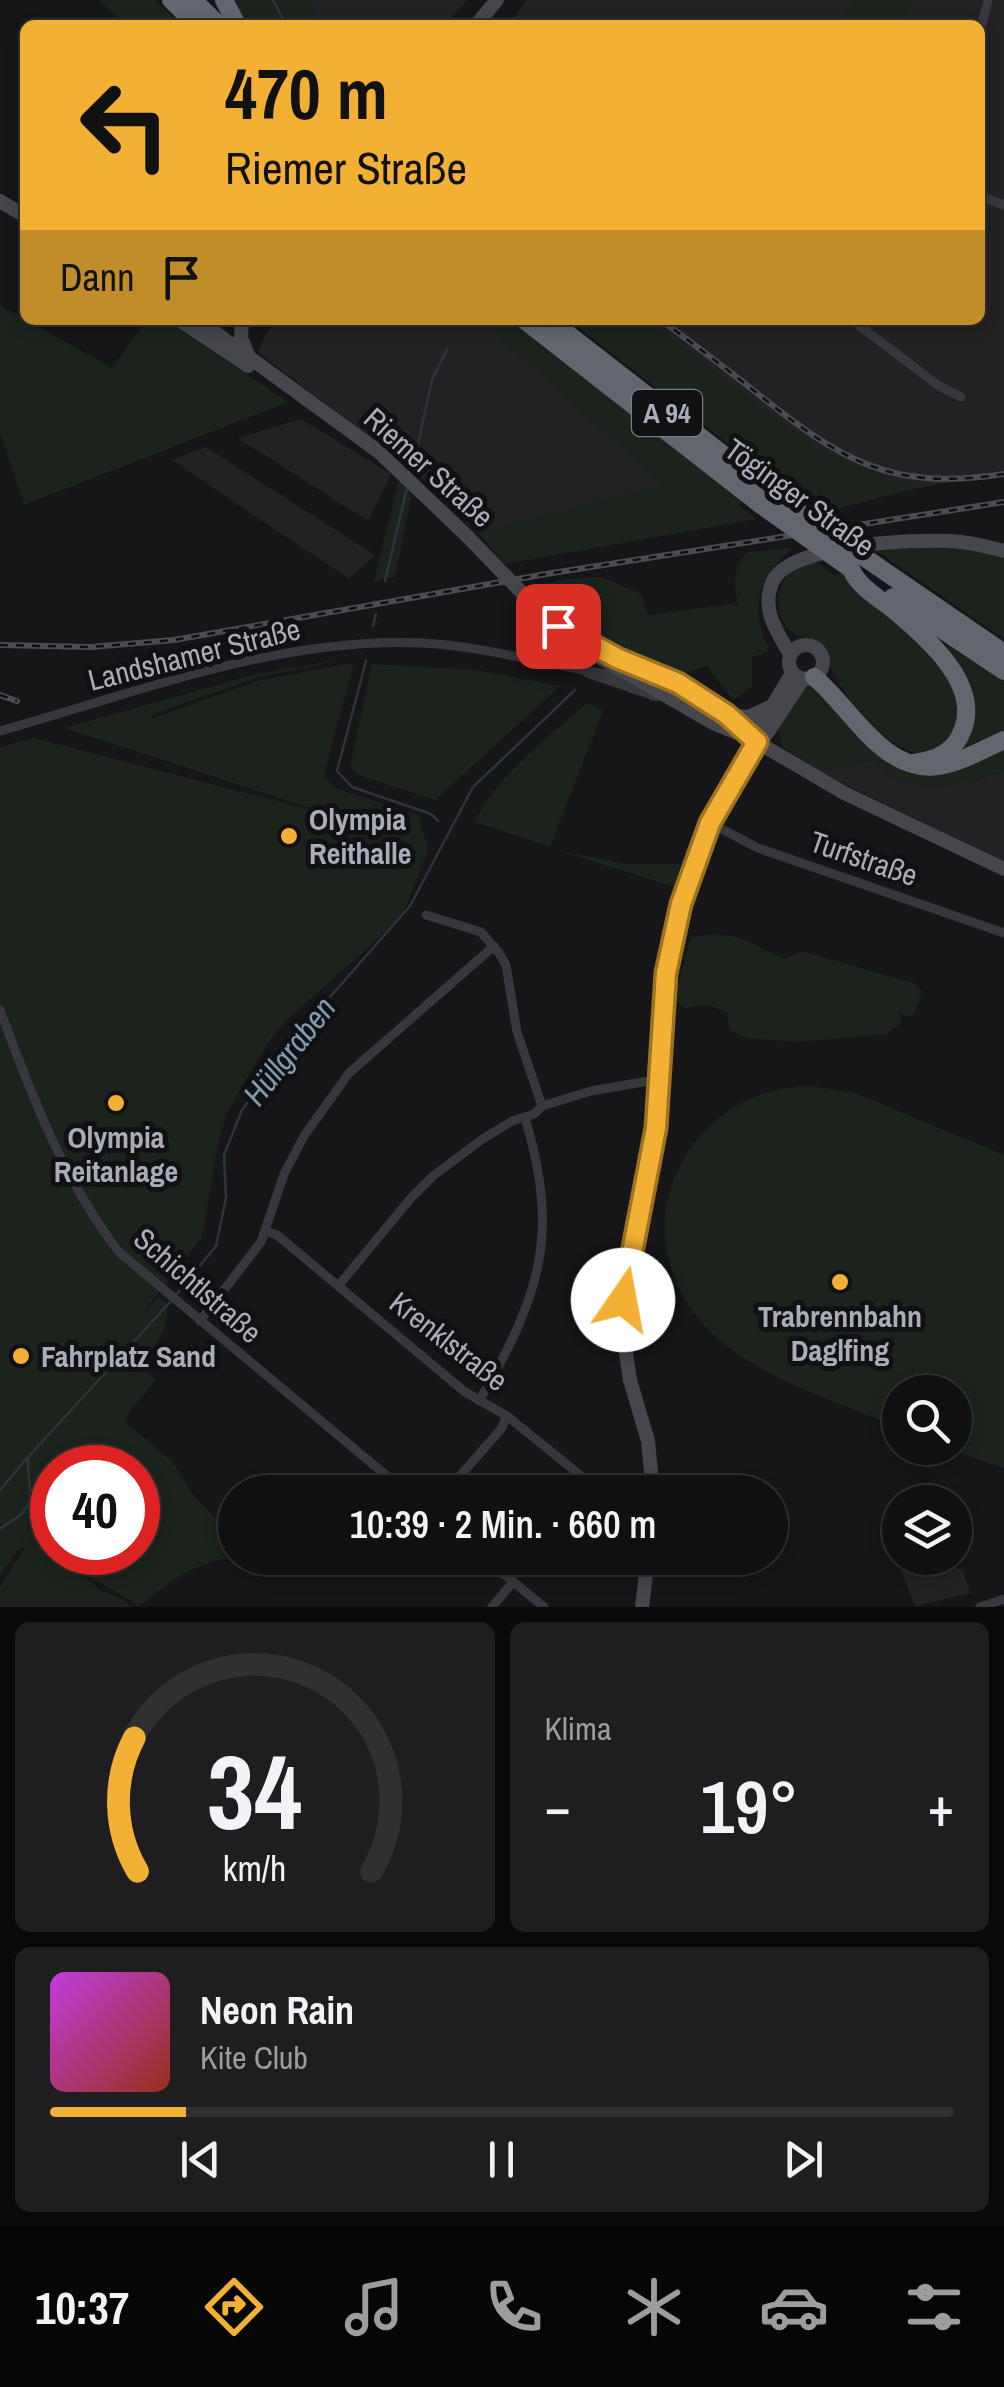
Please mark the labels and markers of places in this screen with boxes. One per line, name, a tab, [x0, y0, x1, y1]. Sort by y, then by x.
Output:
pin	[516, 584, 601, 669]
place label: Olympia Reithalle	[309, 799, 412, 873]
marker: Olympia Reithalle	[278, 825, 300, 847]
marker: Olympia Reitanlage	[105, 1092, 127, 1114]
place label: Olympia Reitanlage	[54, 1117, 178, 1191]
marker: Trabrennbahn Daglfing	[829, 1271, 851, 1293]
place label: Trabrennbahn Daglfing	[758, 1296, 922, 1370]
place label: Fahrplatz Sand	[41, 1336, 216, 1376]
marker: Fahrplatz Sand	[10, 1345, 32, 1367]

